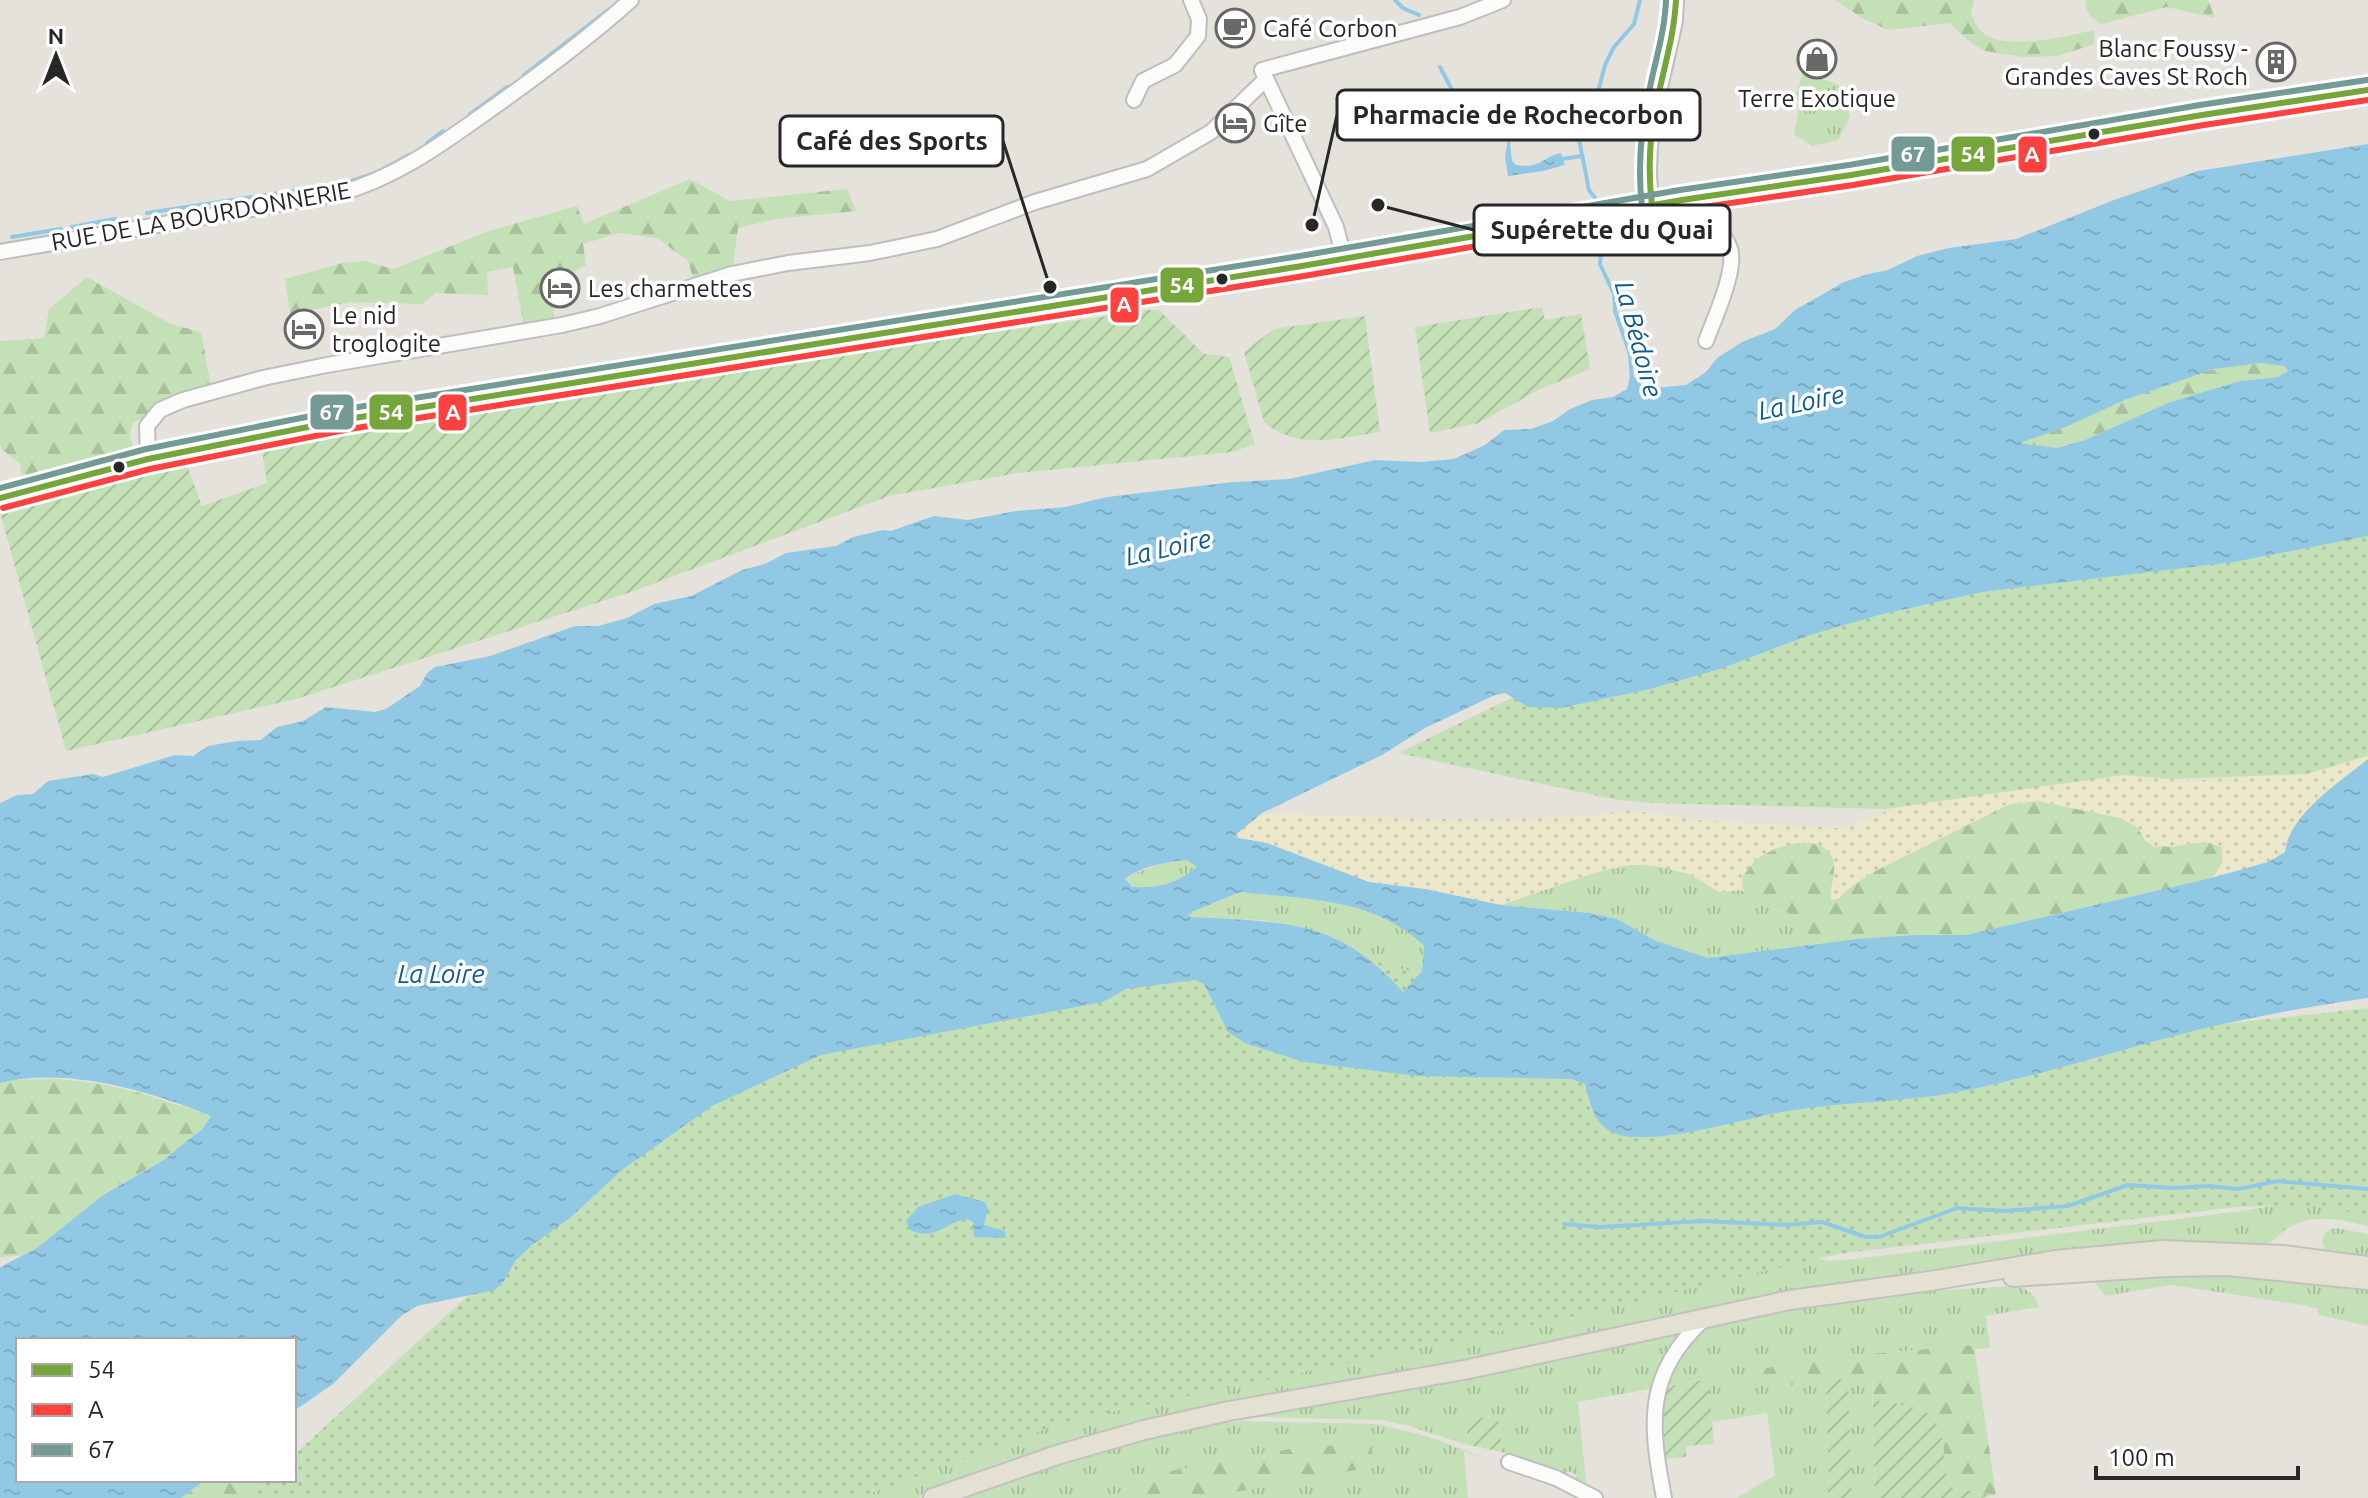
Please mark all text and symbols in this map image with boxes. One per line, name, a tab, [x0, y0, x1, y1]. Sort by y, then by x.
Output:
cafe icon: Café Corbon	[1214, 7, 1256, 49]
place label: Café Corbon	[1263, 15, 1398, 42]
north arrow	[16, 16, 96, 96]
text: N	[48, 23, 64, 48]
place label: Blanc Foussy - Grandes Caves St Roch	[2005, 35, 2248, 90]
shop icon: Terre Exotique	[1796, 38, 1838, 80]
building icon: Blanc Foussy - Grandes Caves St Roch	[2255, 41, 2297, 83]
place label: Terre Exotique	[1738, 85, 1896, 112]
callout: Pharmacie de Rochecorbon	[1337, 90, 1700, 140]
text: Pharmacie de Rochecorbon	[1352, 100, 1684, 129]
hotel icon: Gîte	[1214, 102, 1256, 144]
place label: Gîte	[1263, 110, 1307, 137]
callout: Café des Sports	[780, 116, 1003, 166]
text: Café des Sports	[796, 126, 988, 155]
unlabelled marker	[2086, 126, 2102, 142]
line badge: 67	[1890, 135, 1936, 173]
line badge: 54	[1950, 135, 1996, 173]
line badge: A	[2017, 135, 2048, 174]
text: 67	[1901, 141, 1925, 166]
text: 54	[1961, 141, 1985, 166]
text: A	[2024, 141, 2040, 166]
street label: RUE DE LA BOURDONNERIE	[49, 176, 353, 256]
callout: Supérette du Quai	[1474, 205, 1730, 255]
text: Supérette du Quai	[1490, 215, 1714, 244]
line badge: 54	[1159, 266, 1205, 304]
hotel icon: Les charmettes	[539, 267, 581, 309]
unlabelled marker	[1214, 271, 1230, 287]
text: 54	[1170, 272, 1194, 297]
place label: Les charmettes	[588, 275, 752, 302]
water label: La Bédoire	[1610, 278, 1668, 400]
line badge: A	[1109, 286, 1140, 324]
text: A	[1116, 291, 1132, 316]
place label: Le nid troglogite	[332, 302, 441, 357]
hotel icon: Le nid troglogite	[283, 308, 325, 350]
water label: La Loire	[1755, 379, 1847, 425]
line badge: 67	[309, 393, 355, 431]
line badge: 54	[368, 393, 414, 431]
line badge: A	[437, 393, 468, 432]
text: 67	[320, 399, 344, 424]
text: 54	[379, 399, 403, 424]
text: A	[445, 399, 461, 424]
unlabelled marker	[111, 459, 127, 475]
water label: La Loire	[1122, 523, 1214, 571]
water label: La Loire	[397, 959, 485, 988]
legend	[16, 1338, 296, 1482]
text: 54	[88, 1356, 115, 1383]
text: A	[88, 1396, 104, 1423]
scale bar	[2096, 1430, 2298, 1480]
text: 67	[88, 1436, 115, 1463]
text: 100 m	[2108, 1444, 2175, 1471]

